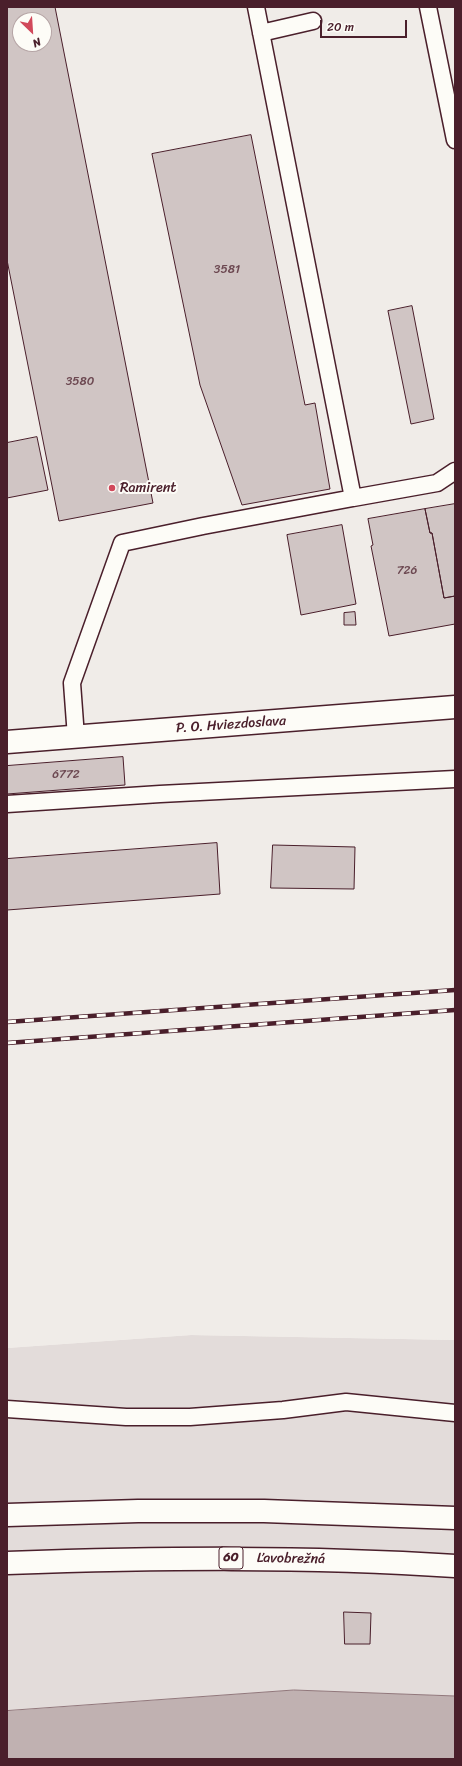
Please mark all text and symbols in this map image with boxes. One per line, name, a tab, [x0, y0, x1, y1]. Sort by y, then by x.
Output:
north arrow	[12, 12, 52, 52]
scale bar	[322, 12, 409, 38]
text: 20 m	[327, 16, 354, 38]
text: N	[29, 32, 44, 53]
house number: 3581	[214, 263, 240, 277]
house number: 3580	[66, 375, 94, 389]
place label: Ramirent	[120, 480, 176, 496]
marker: Ramirent	[107, 483, 117, 493]
house number: 726	[397, 564, 417, 578]
street label: P. O. Hviezdoslava	[175, 713, 287, 737]
house number: 6772	[52, 768, 80, 782]
road number: 60	[219, 1547, 243, 1569]
street label: Ľavobrežná	[257, 1550, 325, 1568]

